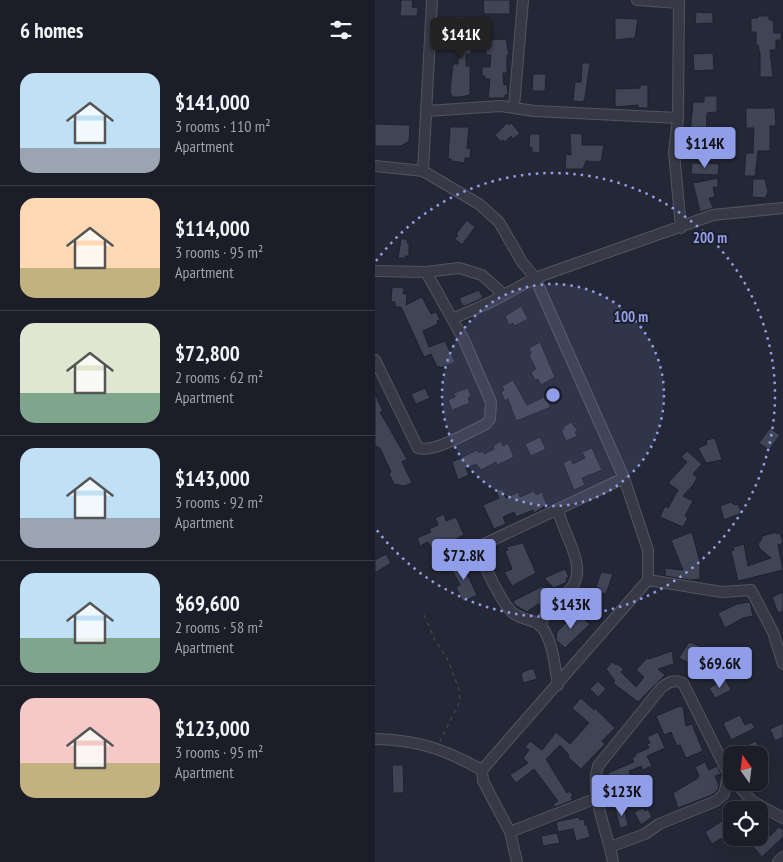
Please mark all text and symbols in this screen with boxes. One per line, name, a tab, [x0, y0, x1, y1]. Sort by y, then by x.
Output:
icon: filters	[327, 16, 355, 44]
text: 6 homes	[20, 17, 83, 44]
pin: $141K	[426, 18, 496, 60]
text: $141K	[442, 24, 480, 44]
text: $141,000	[175, 89, 250, 116]
icon: home	[60, 93, 120, 153]
text: 3 rooms · 110 m²	[175, 116, 271, 136]
pin: $114K	[670, 126, 740, 169]
text: $114K	[686, 133, 724, 153]
text: Apartment	[175, 136, 234, 156]
text: $114,000	[175, 215, 250, 242]
icon: home	[60, 218, 120, 278]
text: 200 m	[693, 228, 727, 247]
text: 3 rooms · 95 m²	[175, 242, 263, 262]
text: Apartment	[175, 262, 234, 282]
text: 100 m	[614, 307, 648, 326]
text: $72,800	[175, 340, 240, 367]
icon: home	[60, 343, 120, 403]
text: 2 rooms · 62 m²	[175, 367, 263, 387]
centre of rings	[544, 386, 562, 404]
text: Apartment	[175, 387, 234, 407]
text: $143,000	[175, 465, 250, 492]
icon: home	[60, 468, 120, 528]
text: 3 rooms · 92 m²	[175, 492, 263, 512]
text: Apartment	[175, 512, 234, 532]
pin: $72.8K	[423, 538, 505, 581]
text: $72.8K	[443, 545, 485, 565]
pin: $143K	[536, 588, 606, 630]
text: $69,600	[175, 590, 240, 617]
icon: home	[60, 593, 120, 653]
text: $143K	[552, 594, 590, 614]
text: 2 rooms · 58 m²	[175, 617, 263, 637]
text: Apartment	[175, 637, 234, 657]
pin: $69.6K	[679, 646, 761, 689]
text: $69.6K	[699, 653, 741, 673]
text: $123,000	[175, 715, 250, 742]
icon: home	[60, 718, 120, 778]
text: 3 rooms · 95 m²	[175, 742, 263, 762]
north arrow	[723, 746, 767, 791]
map controls	[723, 746, 768, 846]
text: Apartment	[175, 762, 234, 782]
pin: $123K	[587, 774, 657, 817]
text: $123K	[603, 781, 641, 801]
button: locate	[723, 801, 768, 846]

